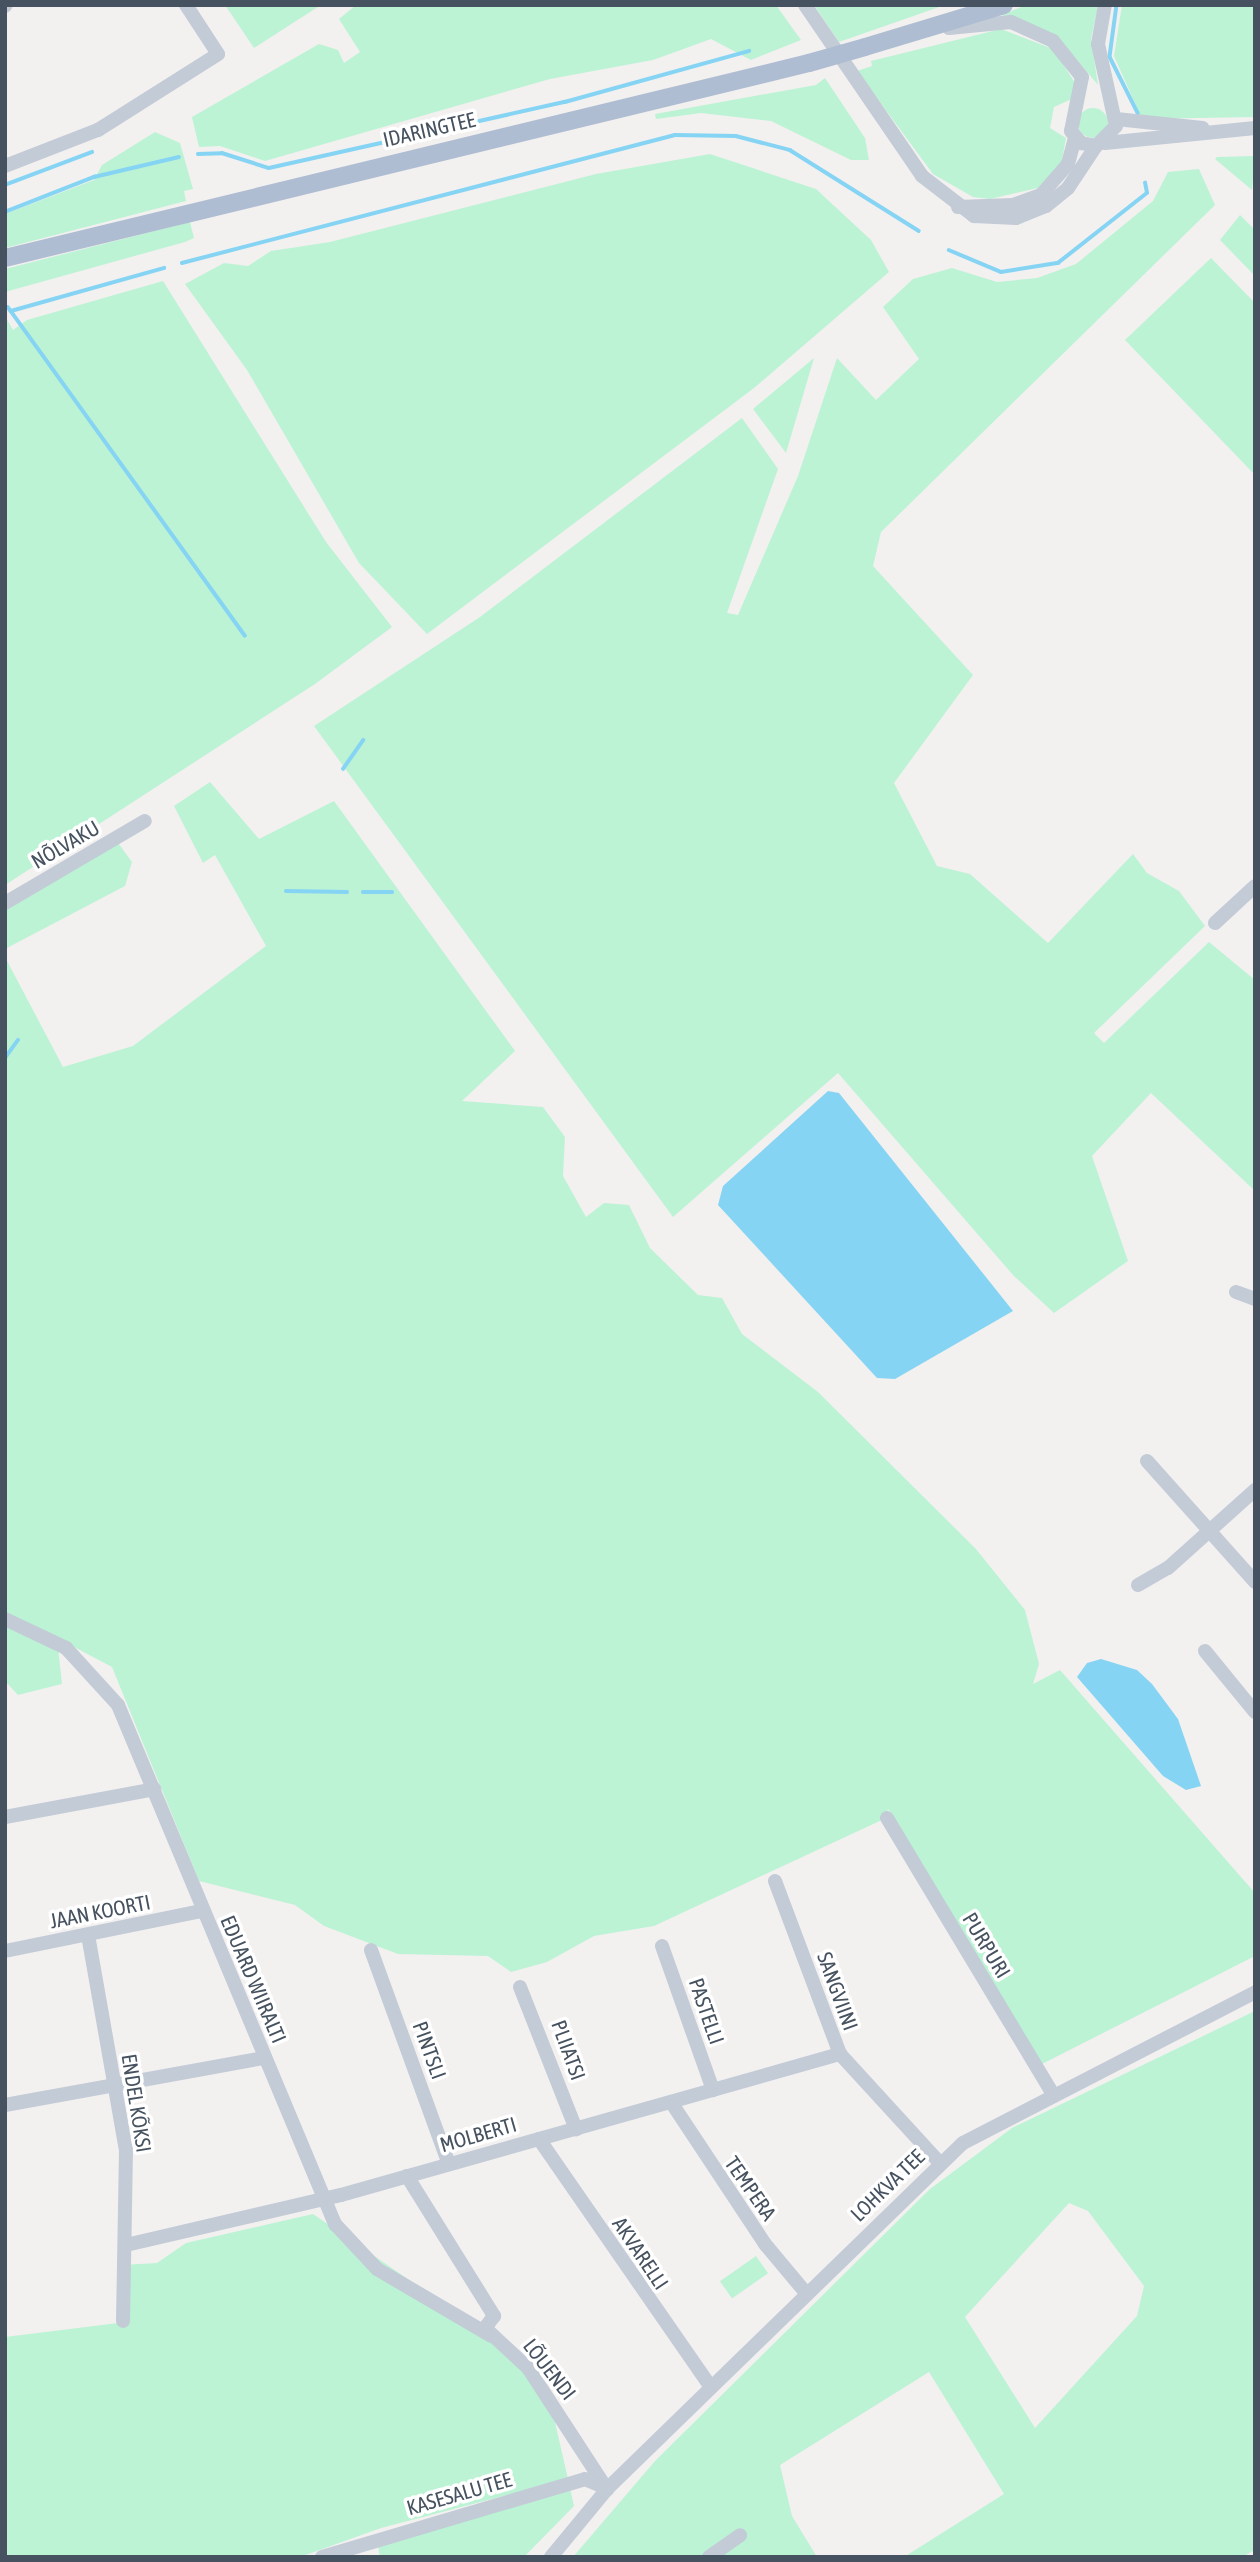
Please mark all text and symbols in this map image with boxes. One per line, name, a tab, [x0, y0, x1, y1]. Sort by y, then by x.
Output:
street label: IDARINGTEE	[380, 106, 478, 152]
street label: NÕLVAKU	[26, 814, 104, 874]
street label: JAAN KOORTI	[48, 1889, 152, 1933]
street label: PURPURI	[958, 1908, 1016, 1982]
street label: EDUARD WIIRALTI	[216, 1911, 292, 2047]
street label: SANGVIINI	[812, 1948, 864, 2034]
street label: PASTELLI	[684, 1975, 730, 2047]
street label: PLIIATSI	[547, 2017, 591, 2083]
street label: PINTSLI	[408, 2018, 452, 2082]
street label: ENDEL KÕKSI	[117, 2052, 157, 2154]
street label: MOLBERTI	[437, 2111, 519, 2157]
street label: LOHKVA TEE	[845, 2144, 929, 2226]
street label: TEMPERA	[720, 2151, 782, 2225]
street label: AKVARELLI	[608, 2212, 674, 2294]
street label: LÕUENDI	[518, 2333, 582, 2405]
street label: KASESALU TEE	[404, 2466, 514, 2520]

